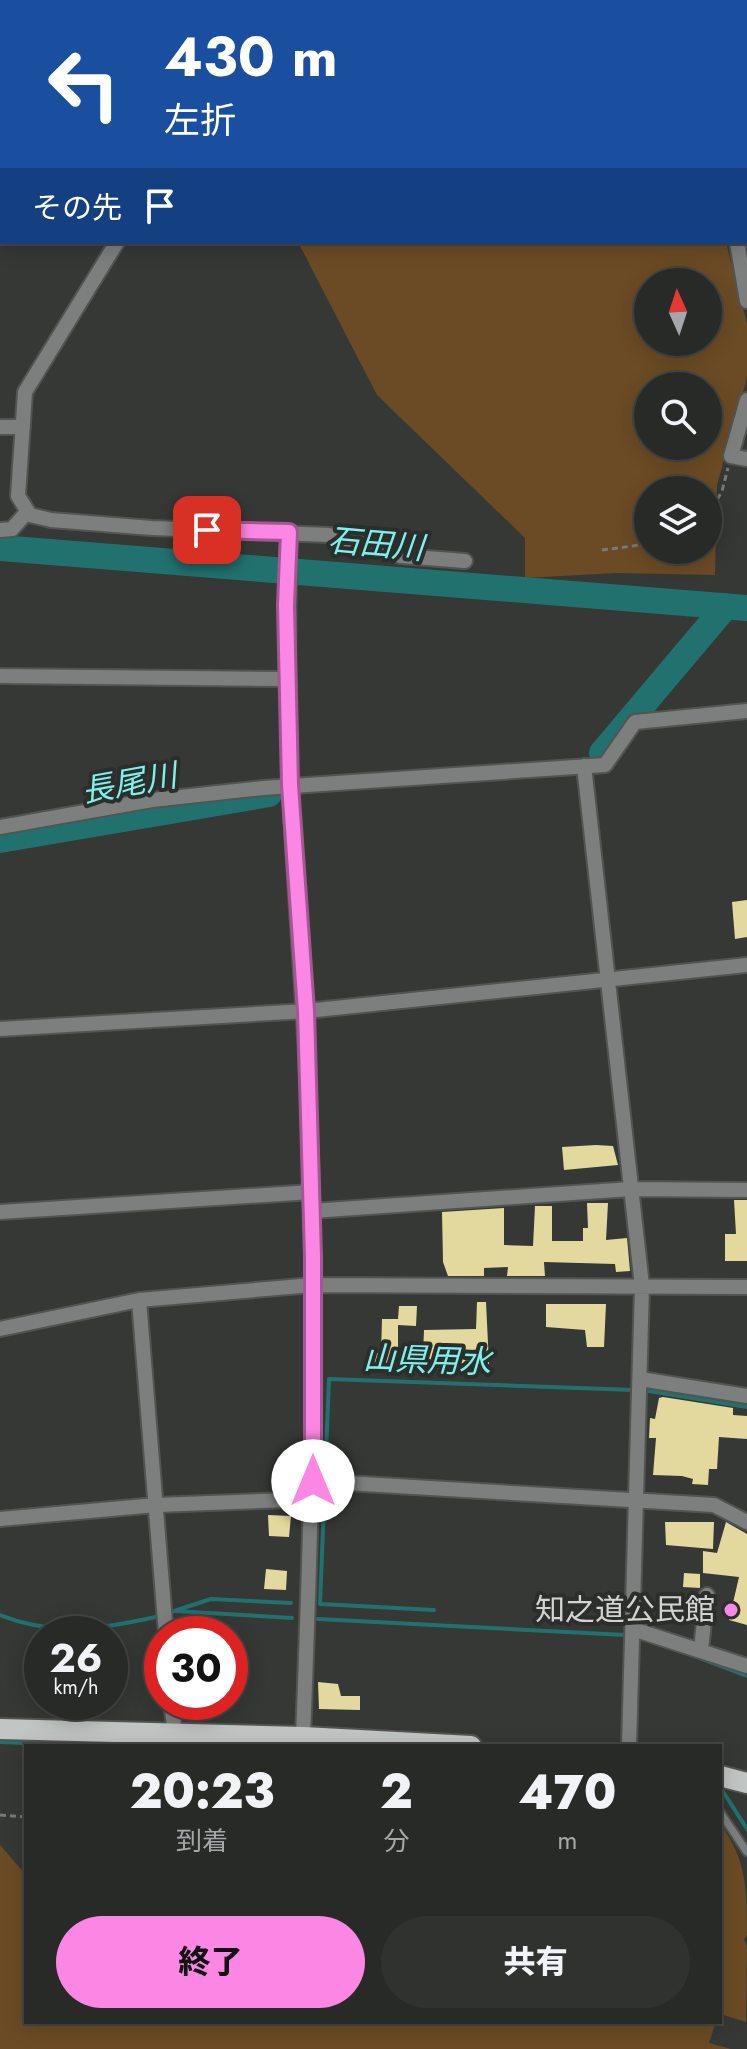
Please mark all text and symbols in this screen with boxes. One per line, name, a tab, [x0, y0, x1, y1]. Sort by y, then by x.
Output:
text: 430 m	[164, 16, 338, 97]
icon: left	[32, 32, 136, 136]
text: 左折	[164, 94, 236, 146]
icon: arrive	[138, 184, 182, 228]
text: その先	[32, 186, 122, 229]
north arrow	[634, 268, 722, 356]
map controls	[634, 268, 722, 564]
button: search	[634, 372, 722, 460]
button: layers	[634, 476, 722, 564]
pin	[173, 496, 241, 564]
icon: arrive	[185, 508, 229, 552]
water label: 石田川	[326, 517, 429, 571]
water label: 長尾川	[78, 751, 183, 814]
water label: 山県用水	[362, 1335, 495, 1385]
position arrow	[271, 1439, 355, 1523]
place label: 知之道公民館	[535, 1588, 715, 1631]
marker: 知之道公民館	[722, 1601, 740, 1619]
speed limit sign: 30	[144, 1616, 248, 1720]
text: 26	[50, 1629, 103, 1687]
text: km/h	[53, 1673, 99, 1702]
text: 20:23	[130, 1757, 274, 1826]
text: 2	[380, 1757, 413, 1826]
text: 470	[518, 1758, 616, 1827]
text: m	[557, 1821, 578, 1859]
text: 到着	[176, 1822, 228, 1860]
text: 分	[383, 1822, 409, 1860]
button: 終了	[56, 1916, 365, 2008]
button: 共有	[381, 1916, 690, 2008]

